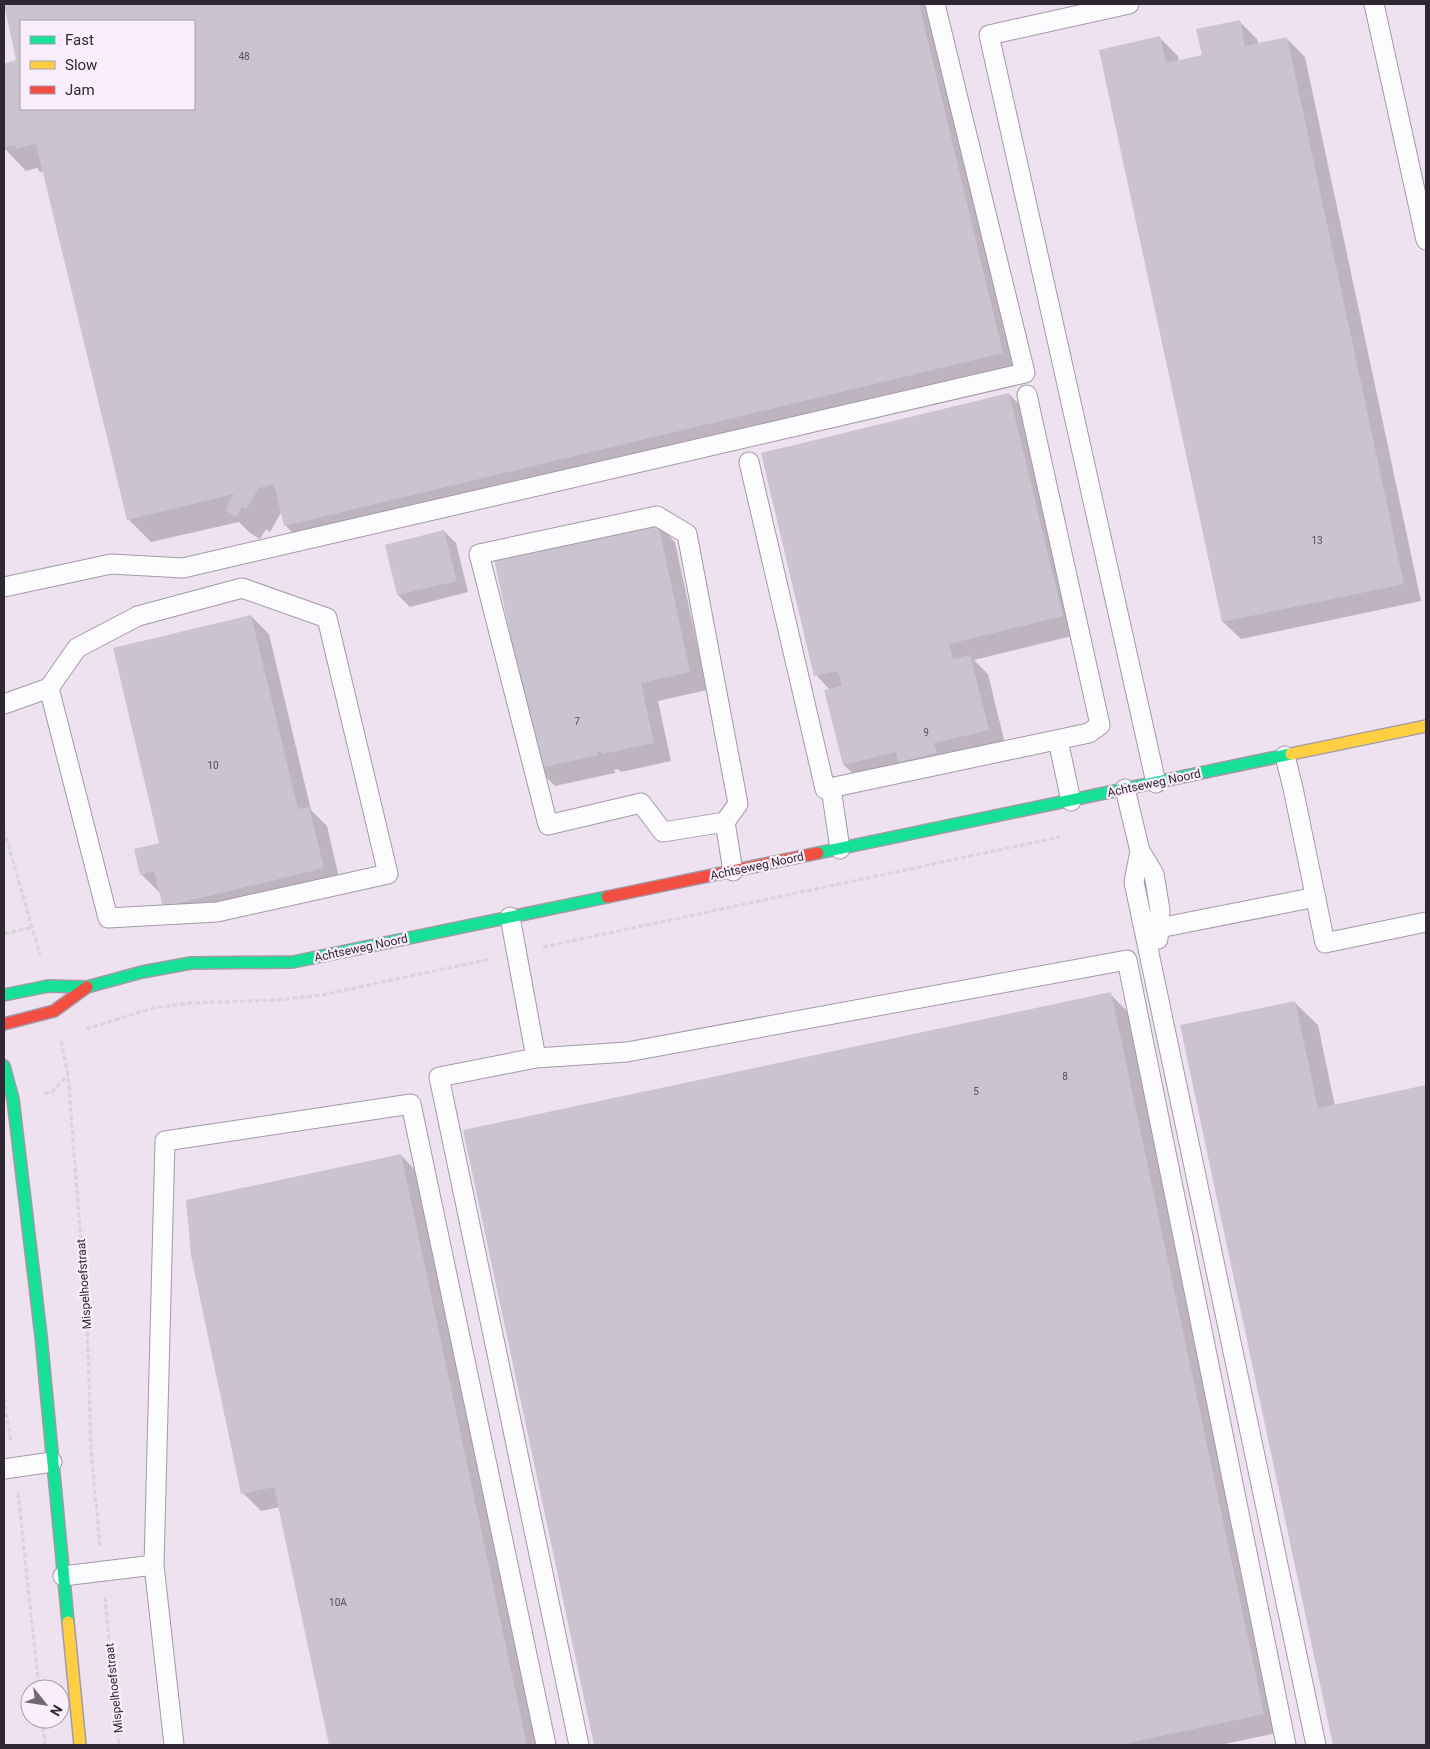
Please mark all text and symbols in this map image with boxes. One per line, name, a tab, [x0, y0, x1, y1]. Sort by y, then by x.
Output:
legend	[20, 20, 195, 110]
text: Fast	[65, 31, 94, 49]
house number: 48	[238, 51, 250, 62]
text: Slow	[65, 56, 97, 74]
text: Jam	[65, 81, 95, 99]
house number: 13	[1311, 535, 1323, 546]
house number: 7	[574, 716, 580, 727]
house number: 9	[923, 727, 929, 738]
house number: 10	[207, 760, 219, 771]
street label: Achtseweg Noord	[1106, 766, 1202, 800]
street label: Achtseweg Noord	[709, 849, 805, 883]
street label: Achtseweg Noord	[313, 931, 409, 965]
house number: 8	[1062, 1071, 1068, 1082]
house number: 5	[973, 1086, 979, 1097]
street label: Mispelhoefstraat	[74, 1238, 94, 1330]
house number: 10A	[329, 1597, 347, 1608]
street label: Mispelhoefstraat	[102, 1642, 126, 1734]
north arrow	[20, 1679, 70, 1729]
text: N	[47, 1702, 66, 1719]

